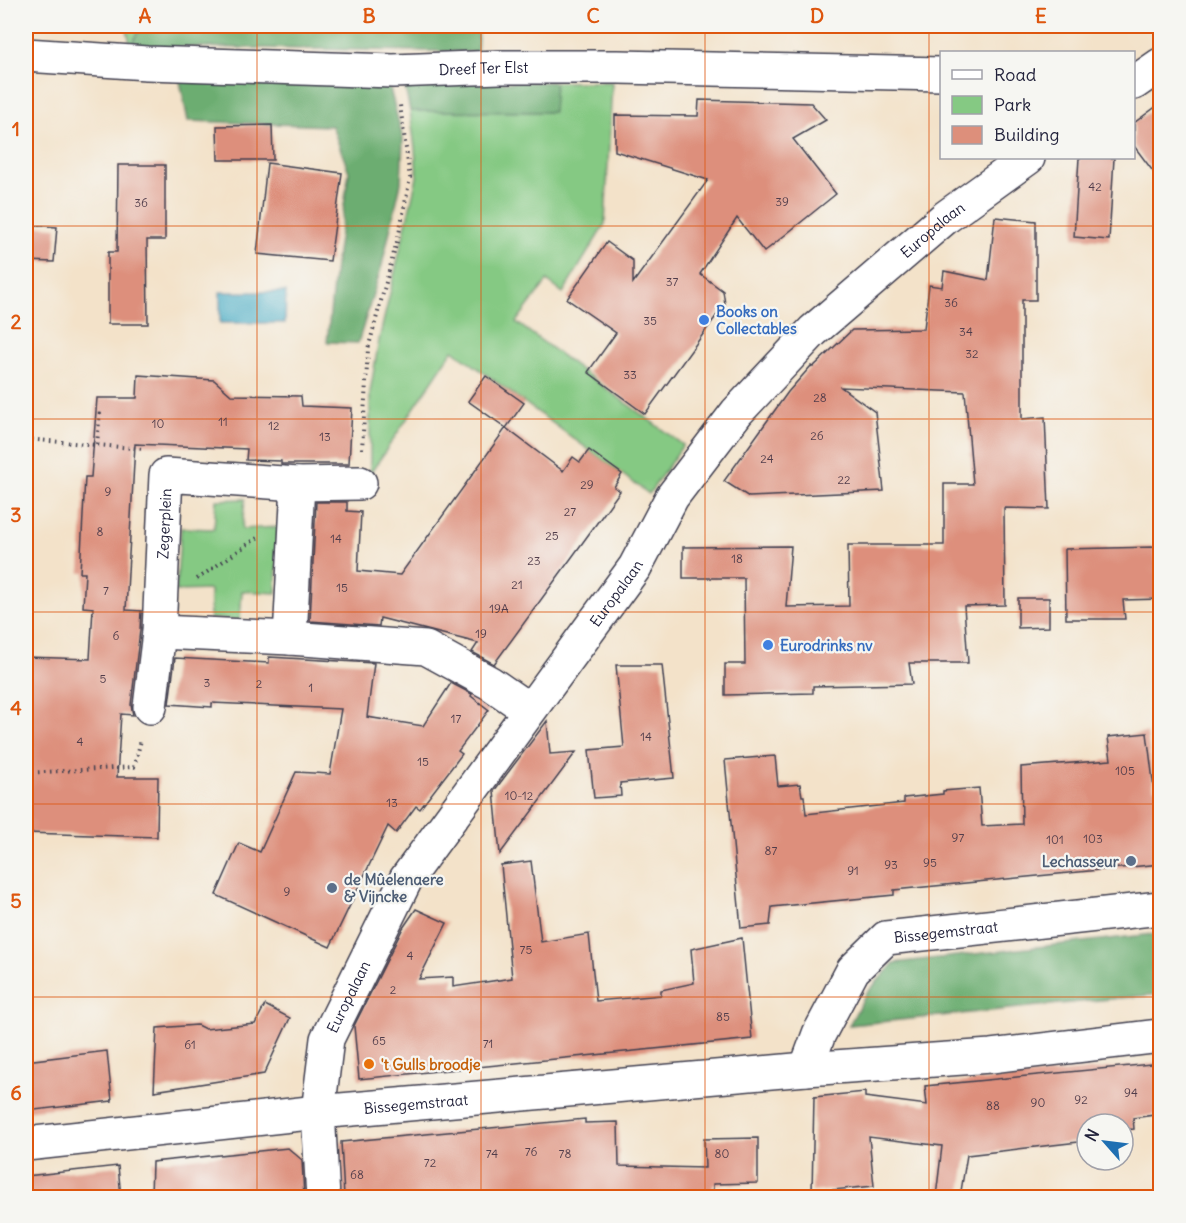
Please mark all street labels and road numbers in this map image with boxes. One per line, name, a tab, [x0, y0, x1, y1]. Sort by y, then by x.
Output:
street label: Dreef Ter Elst	[438, 57, 528, 79]
street label: Europalaan	[896, 197, 968, 262]
street label: Zegerplein	[153, 488, 175, 559]
street label: Europalaan	[585, 556, 647, 630]
street label: Bissegemstraat	[893, 916, 999, 947]
street label: Europalaan	[322, 957, 374, 1036]
street label: Bissegemstraat	[363, 1089, 469, 1117]

